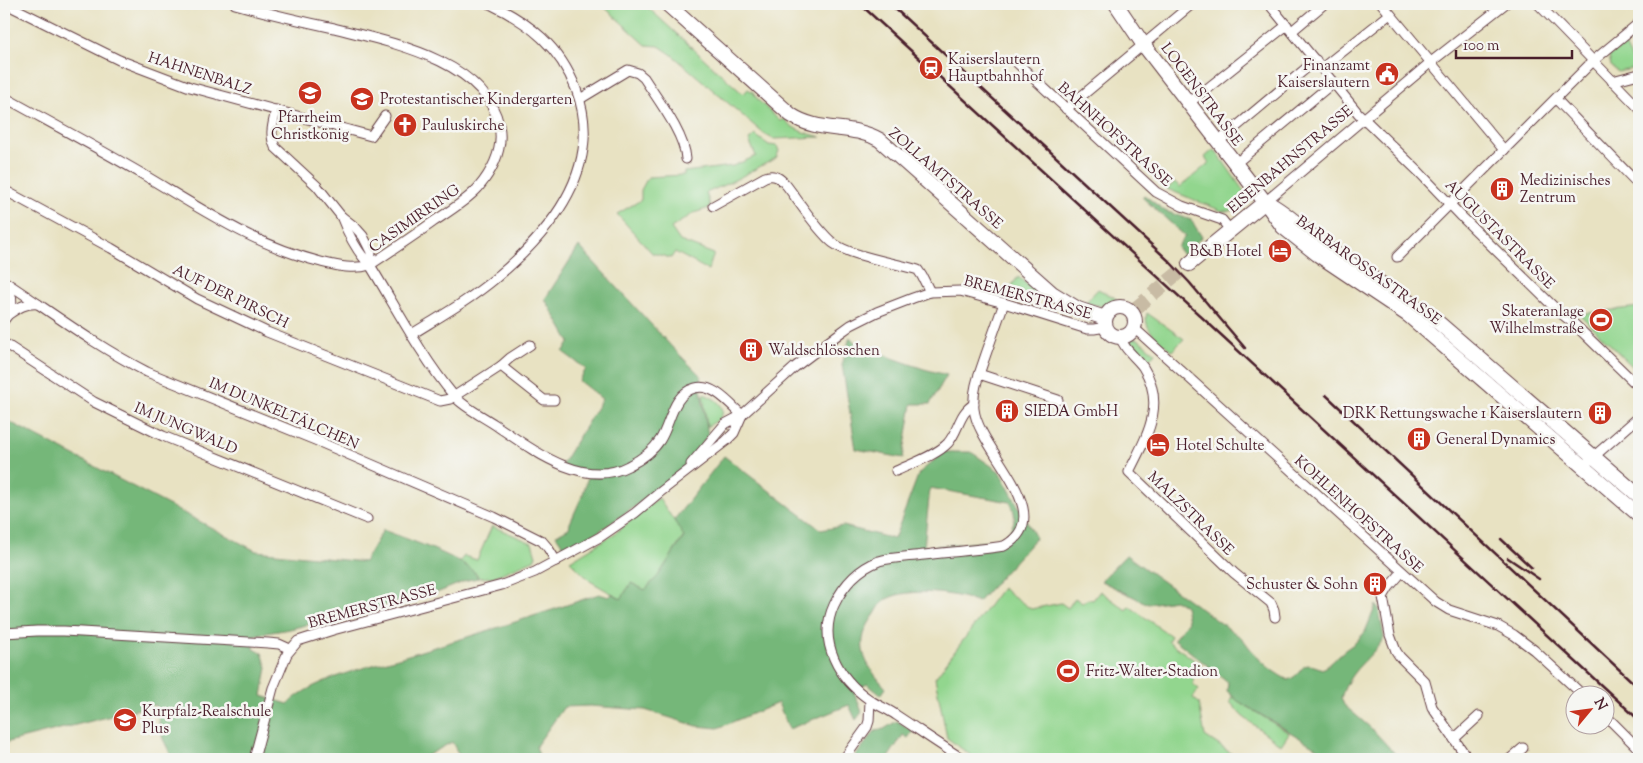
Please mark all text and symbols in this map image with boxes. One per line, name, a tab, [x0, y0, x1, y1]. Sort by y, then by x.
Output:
scale bar	[1456, 28, 1572, 60]
text: 100 m	[1463, 36, 1500, 57]
street label: LOGENSTRASSE	[1155, 39, 1247, 151]
street label: HAHNENBALZ	[145, 48, 254, 101]
place label: Kaiserslautern Hauptbahnhof	[948, 50, 1044, 88]
station icon: Kaiserslautern Hauptbahnhof	[918, 55, 944, 81]
place label: Finanzamt Kaiserslautern	[1277, 56, 1370, 94]
public building icon: Finanzamt Kaiserslautern	[1374, 61, 1400, 87]
street label: BAHNHOFSTRASSE	[1052, 78, 1176, 192]
school or university icon: Pfarrheim Christkönig	[297, 80, 323, 106]
school or university icon: Protestantischer Kindergarten	[349, 86, 375, 112]
place label: Protestantischer Kindergarten	[380, 90, 573, 111]
street label: EISENBAHNSTRASSE	[1224, 101, 1358, 219]
place label: Pfarrheim Christkönig	[271, 108, 349, 146]
church icon: Pauluskirche	[392, 112, 418, 138]
place label: Pauluskirche	[422, 116, 505, 137]
street label: ZOLLAMTSTRASSE	[883, 124, 1007, 235]
place label: Medizinisches Zentrum	[1520, 171, 1611, 209]
street label: AUGUSTASTRASSE	[1439, 176, 1558, 295]
building icon: Medizinisches Zentrum	[1489, 176, 1515, 202]
street label: CASIMIRRING	[365, 180, 465, 258]
street label: BARBAROSSASTRASSE	[1291, 211, 1445, 331]
hotel icon: B&B Hotel	[1267, 238, 1293, 264]
place label: B&B Hotel	[1189, 242, 1262, 263]
street label: AUF DER PIRSCH	[169, 260, 292, 335]
street label: BREMERSTRASSE	[961, 271, 1094, 326]
place label: Skateranlage Wilhelmstraße	[1489, 302, 1584, 340]
sports icon: Skateranlage Wilhelmstraße	[1588, 307, 1614, 333]
building icon: Waldschlösschen	[738, 337, 764, 363]
place label: Waldschlösschen	[768, 341, 880, 362]
street label: IM DUNKELTÄLCHEN	[205, 372, 362, 456]
street label: IM JUNGWALD	[131, 398, 240, 461]
building icon: SIEDA GmbH	[994, 398, 1020, 424]
building icon: DRK Rettungswache 1 Kaiserslautern	[1587, 400, 1613, 426]
place label: SIEDA GmbH	[1024, 402, 1118, 423]
place label: DRK Rettungswache 1 Kaiserslautern	[1343, 404, 1582, 425]
building icon: General Dynamics	[1406, 426, 1432, 452]
place label: General Dynamics	[1436, 430, 1555, 451]
hotel icon: Hotel Schulte	[1145, 432, 1171, 458]
place label: Hotel Schulte	[1176, 436, 1265, 457]
street label: KOHLENHOFSTRASSE	[1289, 451, 1427, 579]
street label: MALZSTRASSE	[1142, 467, 1238, 561]
building icon: Schuster & Sohn	[1362, 571, 1388, 597]
place label: Schuster & Sohn	[1246, 575, 1358, 596]
street label: BREMERSTRASSE	[306, 580, 439, 635]
sports icon: Fritz-Walter-Stadion	[1055, 658, 1081, 684]
place label: Fritz-Walter-Stadion	[1086, 662, 1218, 683]
north arrow	[1566, 686, 1616, 736]
text: N	[1588, 695, 1611, 714]
place label: Kurpfalz-Realschule Plus	[142, 702, 271, 740]
school or university icon: Kurpfalz-Realschule Plus	[112, 707, 138, 733]

